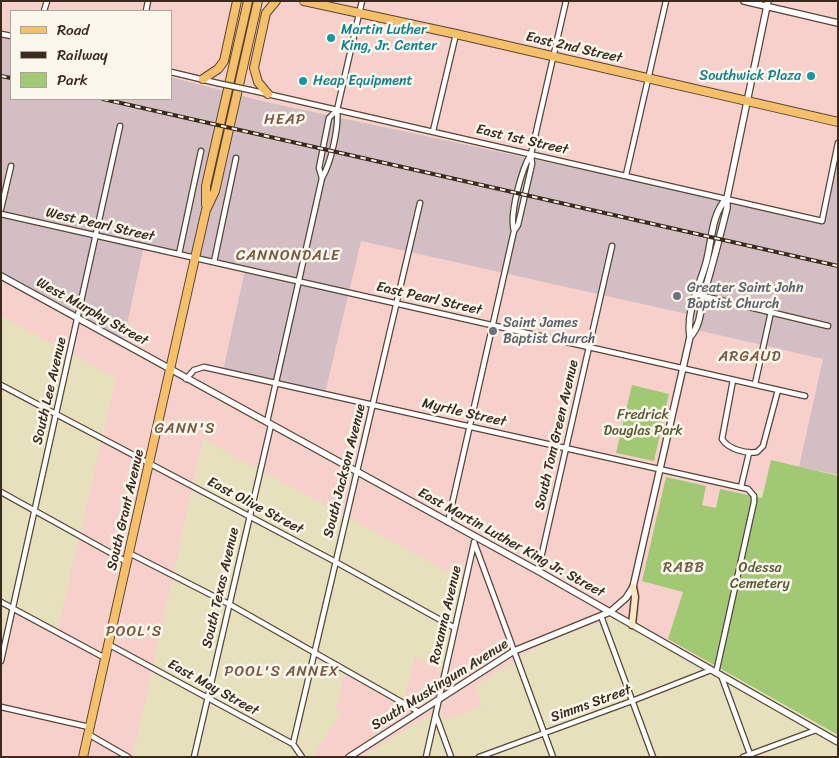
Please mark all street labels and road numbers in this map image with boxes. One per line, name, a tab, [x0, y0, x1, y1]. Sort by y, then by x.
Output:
street label: East 2nd Street	[524, 29, 624, 67]
street label: East 1st Street	[474, 121, 570, 159]
street label: West Pearl Street	[44, 204, 156, 246]
street label: West Murphy Street	[33, 274, 151, 350]
street label: East Pearl Street	[375, 279, 483, 319]
street label: South Lee Avenue	[29, 336, 71, 446]
street label: South Tom Green Avenue	[532, 358, 582, 512]
street label: Myrtle Street	[420, 395, 508, 431]
street label: South Jackson Avenue	[320, 402, 370, 540]
street label: South Grant Avenue	[104, 448, 148, 572]
street label: East Olive Street	[204, 474, 306, 538]
street label: East Martin Luther King Jr. Street	[415, 485, 607, 601]
street label: South Texas Avenue	[199, 526, 243, 650]
street label: Roxanna Avenue	[427, 564, 465, 666]
street label: South Muskingum Avenue	[368, 636, 512, 734]
street label: East May Street	[165, 656, 261, 720]
street label: Simms Street	[549, 682, 633, 726]

